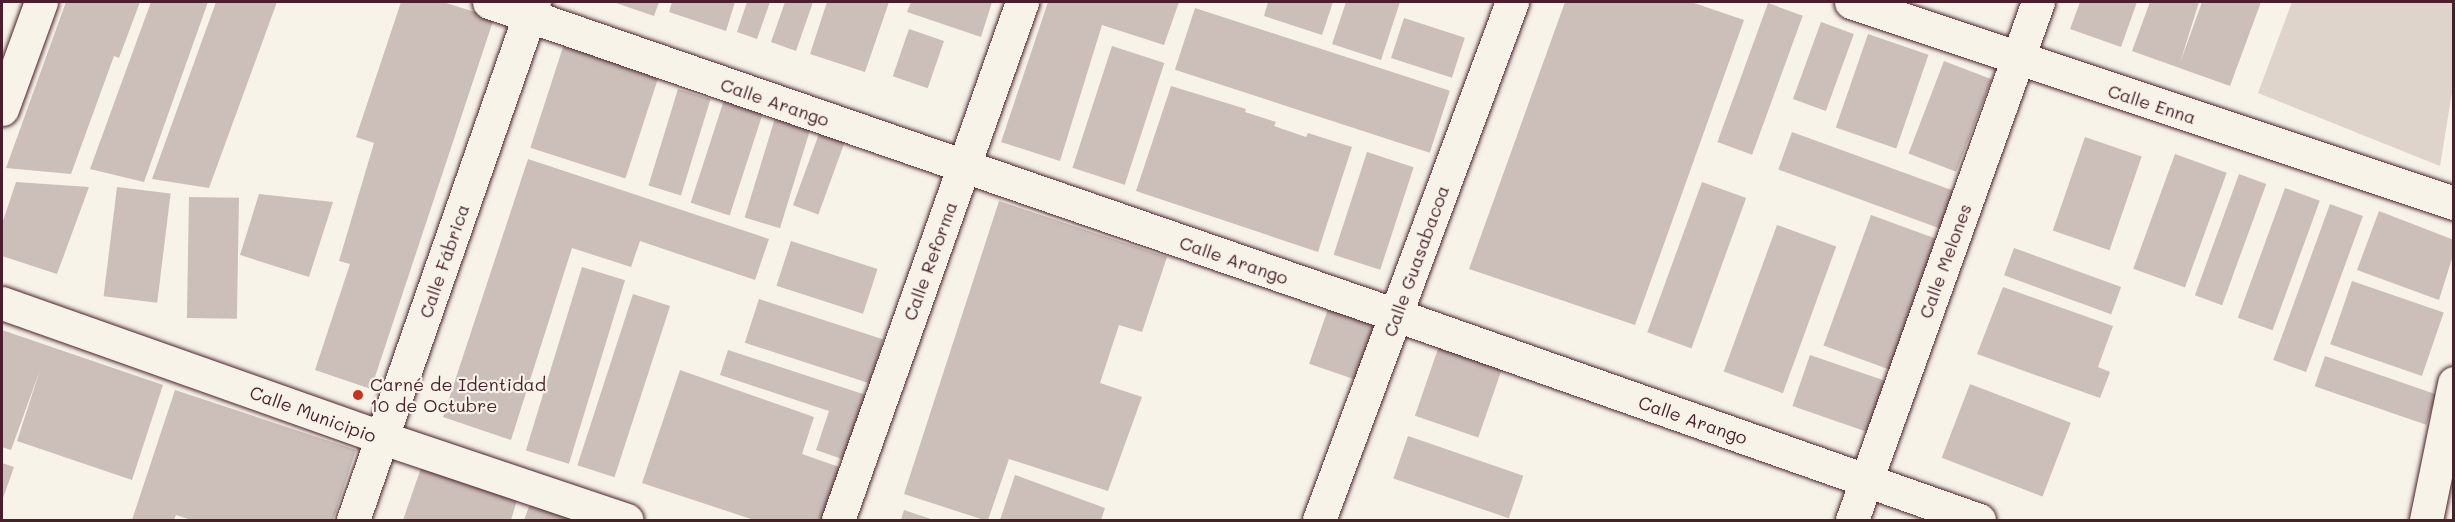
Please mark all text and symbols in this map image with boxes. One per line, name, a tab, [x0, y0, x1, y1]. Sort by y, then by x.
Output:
street label: Calle Arango	[718, 73, 832, 131]
street label: Calle Enna	[2105, 80, 2199, 128]
street label: Calle Guasabacoa	[1379, 182, 1453, 340]
street label: Calle Reforma	[898, 199, 962, 323]
street label: Calle Fábrica	[414, 201, 474, 321]
street label: Calle Melones	[1914, 201, 1976, 321]
street label: Calle Arango	[1177, 231, 1291, 289]
place label: Carné de Identidad 10 de Octubre	[370, 374, 546, 416]
street label: Calle Municipio	[247, 381, 379, 447]
marker: Carné de Identidad 10 de Octubre	[351, 388, 365, 402]
street label: Calle Arango	[1636, 391, 1750, 449]

